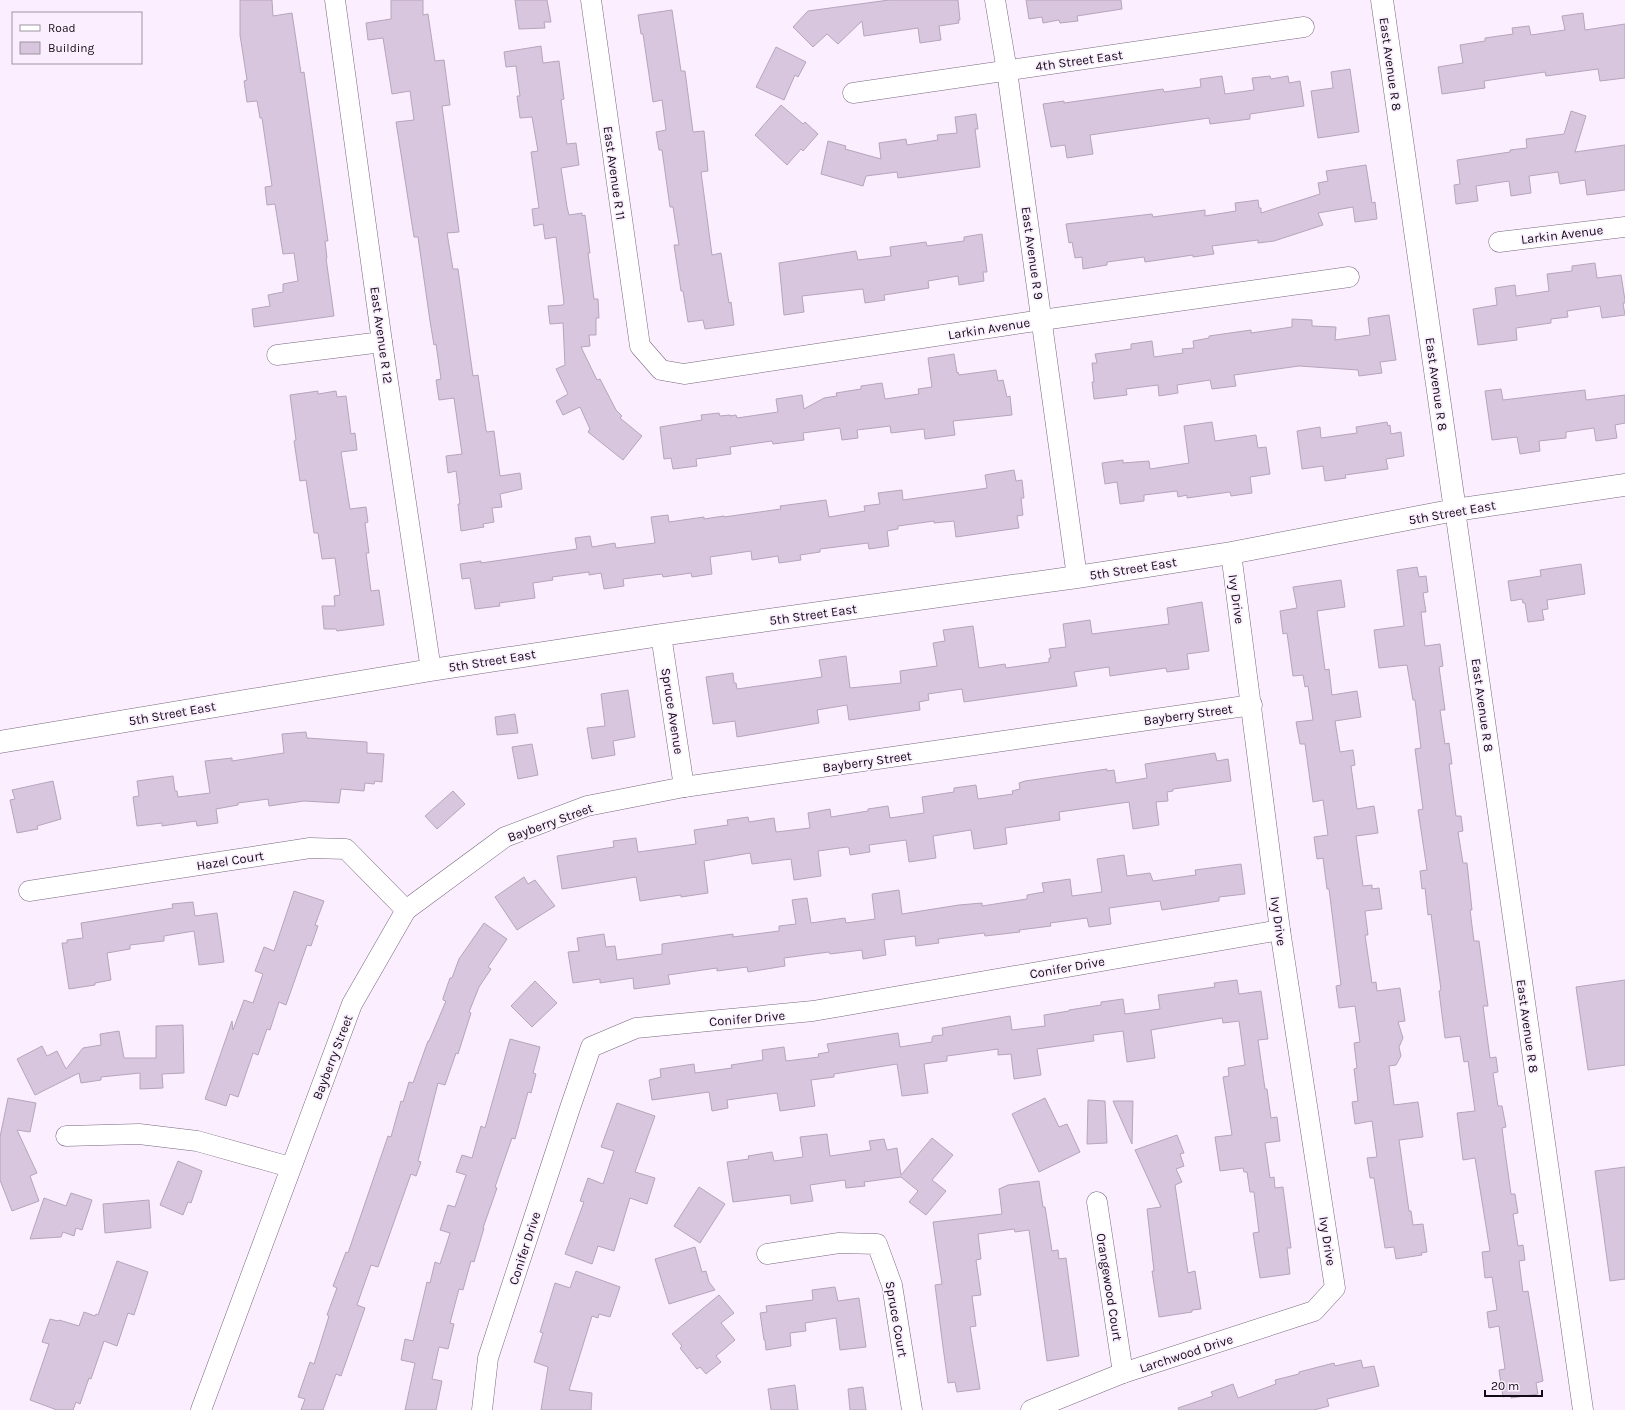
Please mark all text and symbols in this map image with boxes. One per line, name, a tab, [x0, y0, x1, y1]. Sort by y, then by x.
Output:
legend	[12, 12, 142, 64]
street label: East Avenue R 8	[1377, 16, 1404, 112]
text: Road	[48, 21, 76, 35]
text: Building	[48, 41, 95, 55]
street label: 4th Street East	[1034, 47, 1124, 74]
street label: East Avenue R 11	[600, 125, 629, 221]
street label: East Avenue R 9	[1019, 206, 1046, 301]
street label: Larkin Avenue	[1520, 222, 1604, 247]
street label: East Avenue R 12	[367, 285, 396, 385]
street label: Larkin Avenue	[947, 315, 1031, 342]
street label: East Avenue R 8	[1423, 336, 1450, 432]
street label: 5th Street East	[1407, 497, 1497, 528]
street label: 5th Street East	[1088, 554, 1178, 583]
street label: Ivy Drive	[1226, 573, 1247, 625]
street label: 5th Street East	[768, 601, 858, 628]
street label: 5th Street East	[447, 646, 537, 675]
street label: East Avenue R 8	[1469, 657, 1496, 753]
street label: Spruce Avenue	[658, 667, 687, 756]
street label: 5th Street East	[127, 698, 217, 729]
street label: Bayberry Street	[1143, 701, 1234, 728]
street label: Bayberry Street	[822, 748, 913, 775]
street label: Bayberry Street	[505, 800, 595, 845]
street label: Hazel Court	[195, 848, 265, 873]
street label: Ivy Drive	[1268, 895, 1289, 947]
street label: Conifer Drive	[1028, 953, 1106, 981]
street label: East Avenue R 8	[1514, 978, 1541, 1074]
street label: Conifer Drive	[708, 1008, 786, 1029]
street label: Bayberry Street	[309, 1012, 356, 1102]
street label: Conifer Drive	[506, 1209, 543, 1287]
street label: Ivy Drive	[1316, 1215, 1339, 1267]
street label: Orangewood Court	[1094, 1232, 1125, 1342]
street label: Spruce Court	[882, 1280, 911, 1358]
street label: Larchwood Drive	[1138, 1331, 1235, 1376]
scale bar	[1485, 1372, 1542, 1398]
text: 20 m	[1491, 1379, 1519, 1393]

